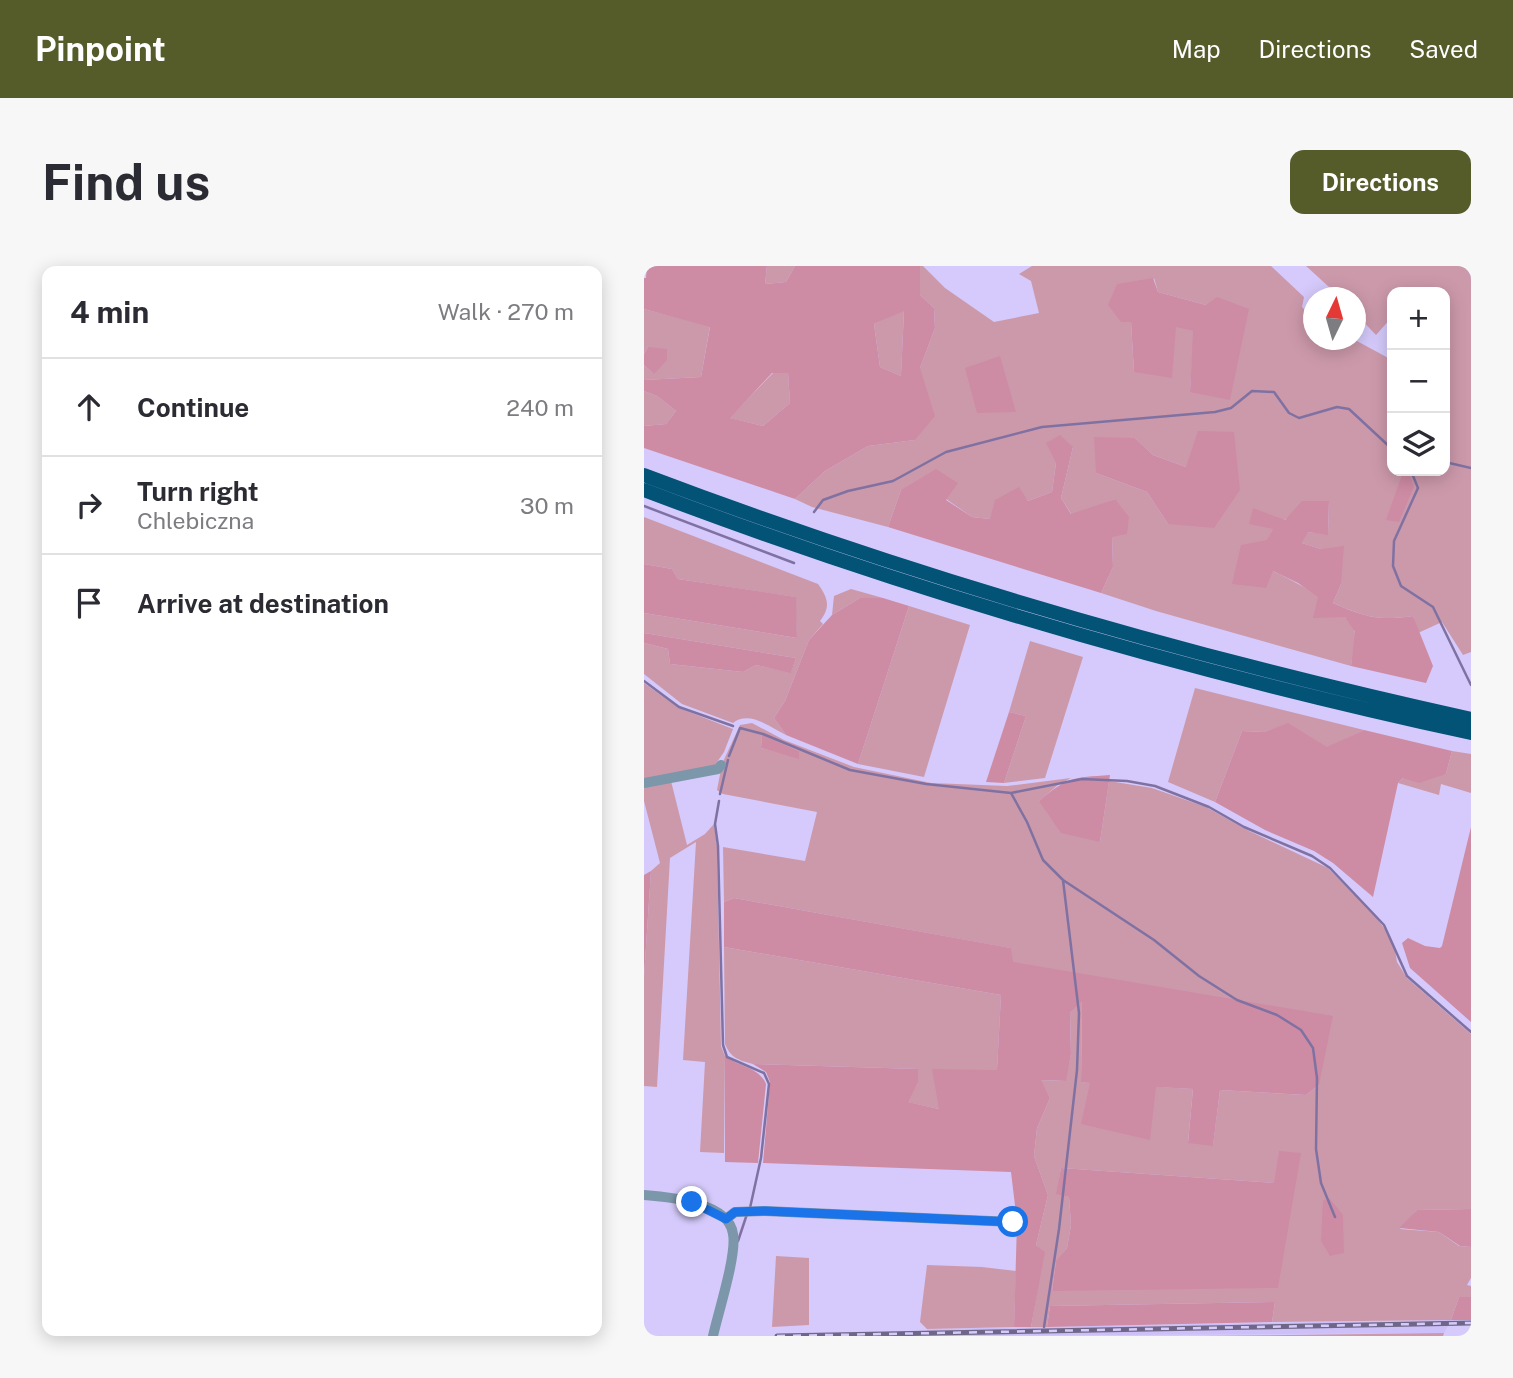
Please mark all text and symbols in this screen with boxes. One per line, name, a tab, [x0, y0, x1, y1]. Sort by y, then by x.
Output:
text: Pinpoint	[35, 30, 166, 68]
text: Map	[1172, 35, 1221, 63]
text: Directions	[1259, 35, 1371, 63]
text: Saved	[1409, 35, 1478, 63]
button: Directions	[1290, 150, 1471, 214]
text: Find us	[42, 153, 210, 211]
north arrow	[1303, 287, 1366, 350]
map controls	[1387, 287, 1450, 476]
button: +	[1387, 287, 1450, 350]
text: 4 min	[70, 294, 149, 330]
text: Walk · 270 m	[438, 298, 574, 325]
button: −	[1387, 350, 1450, 413]
icon: ahead	[70, 388, 108, 426]
text: Continue	[137, 392, 249, 423]
text: 240 m	[506, 394, 574, 421]
button: layers	[1387, 413, 1450, 476]
text: Turn right	[137, 476, 259, 507]
icon: right	[70, 486, 108, 524]
text: 30 m	[520, 492, 574, 519]
text: Chlebiczna	[137, 507, 254, 534]
icon: arrive	[70, 584, 108, 622]
text: Arrive at destination	[137, 588, 389, 619]
route end	[676, 1186, 707, 1217]
route start	[997, 1206, 1028, 1237]

